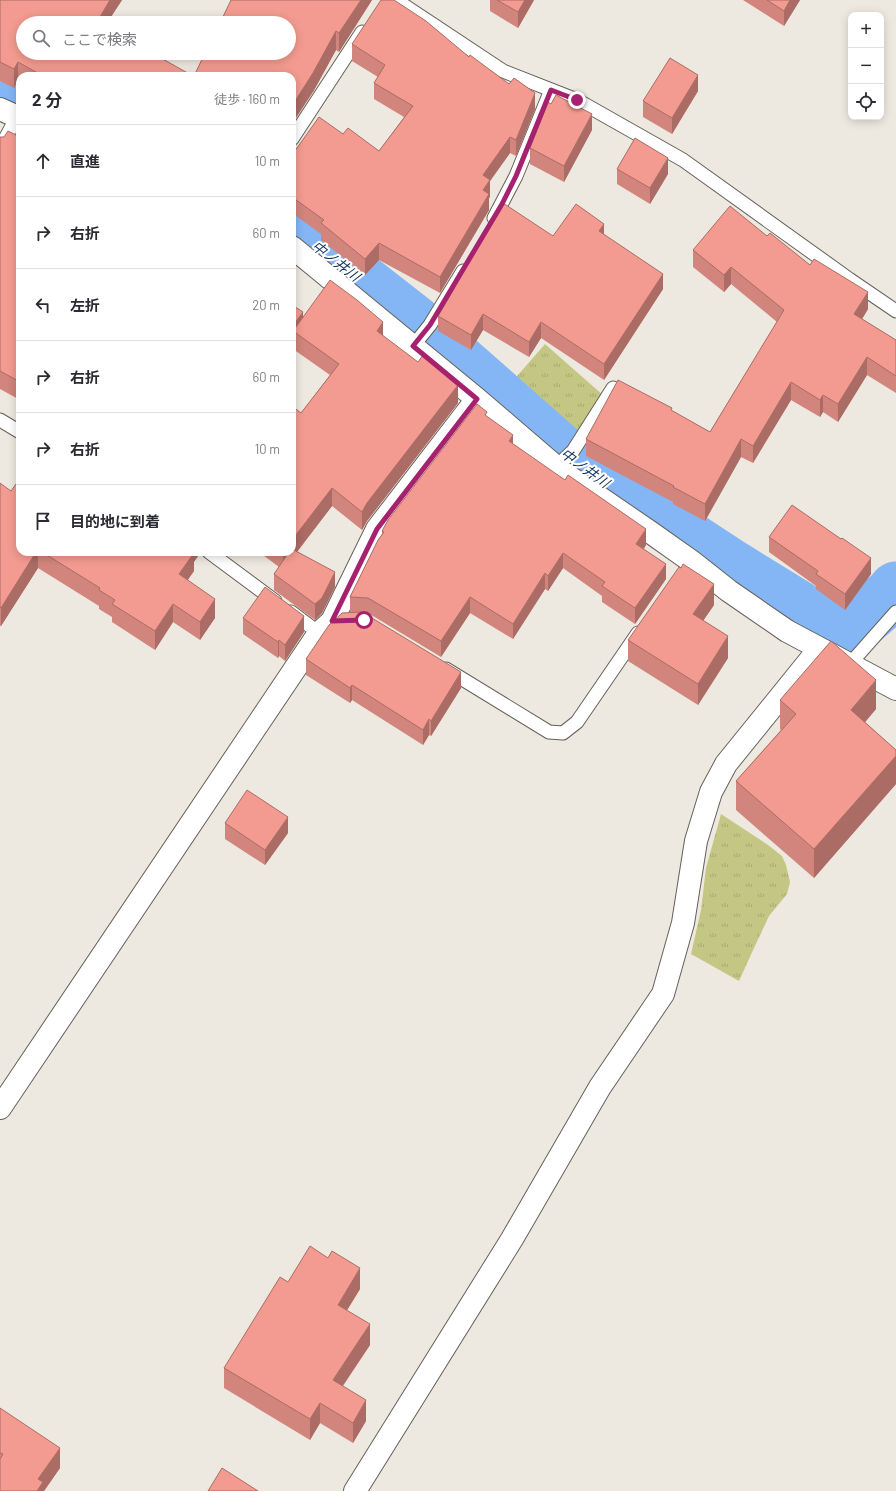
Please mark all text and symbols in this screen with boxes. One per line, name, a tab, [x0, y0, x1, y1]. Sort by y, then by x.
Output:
map controls	[848, 12, 884, 120]
button: +	[848, 12, 884, 48]
search box	[16, 16, 296, 60]
icon: search	[30, 27, 52, 49]
text: ここで検索	[62, 30, 137, 48]
button: −	[848, 48, 884, 84]
button: locate	[848, 84, 884, 120]
text: 2 分	[32, 89, 62, 109]
text: 徒歩 · 160 m	[214, 91, 280, 107]
route end	[568, 91, 586, 109]
icon: ahead	[32, 150, 54, 172]
text: 直進	[70, 152, 100, 170]
text: 10 m	[255, 153, 280, 169]
icon: right	[32, 222, 54, 244]
text: 右折	[70, 224, 100, 242]
text: 60 m	[253, 225, 280, 241]
water label: 中ノ井川	[309, 237, 365, 286]
icon: left	[32, 294, 54, 316]
text: 左折	[70, 296, 100, 314]
text: 20 m	[252, 297, 280, 313]
icon: right	[32, 366, 54, 388]
text: 右折	[70, 368, 100, 386]
text: 60 m	[253, 369, 280, 385]
icon: right	[32, 438, 54, 460]
text: 右折	[70, 440, 100, 458]
text: 10 m	[255, 441, 280, 457]
water label: 中ノ井川	[558, 444, 615, 492]
icon: arrive	[32, 510, 54, 532]
text: 目的地に到着	[70, 512, 160, 530]
route start	[355, 611, 373, 629]

